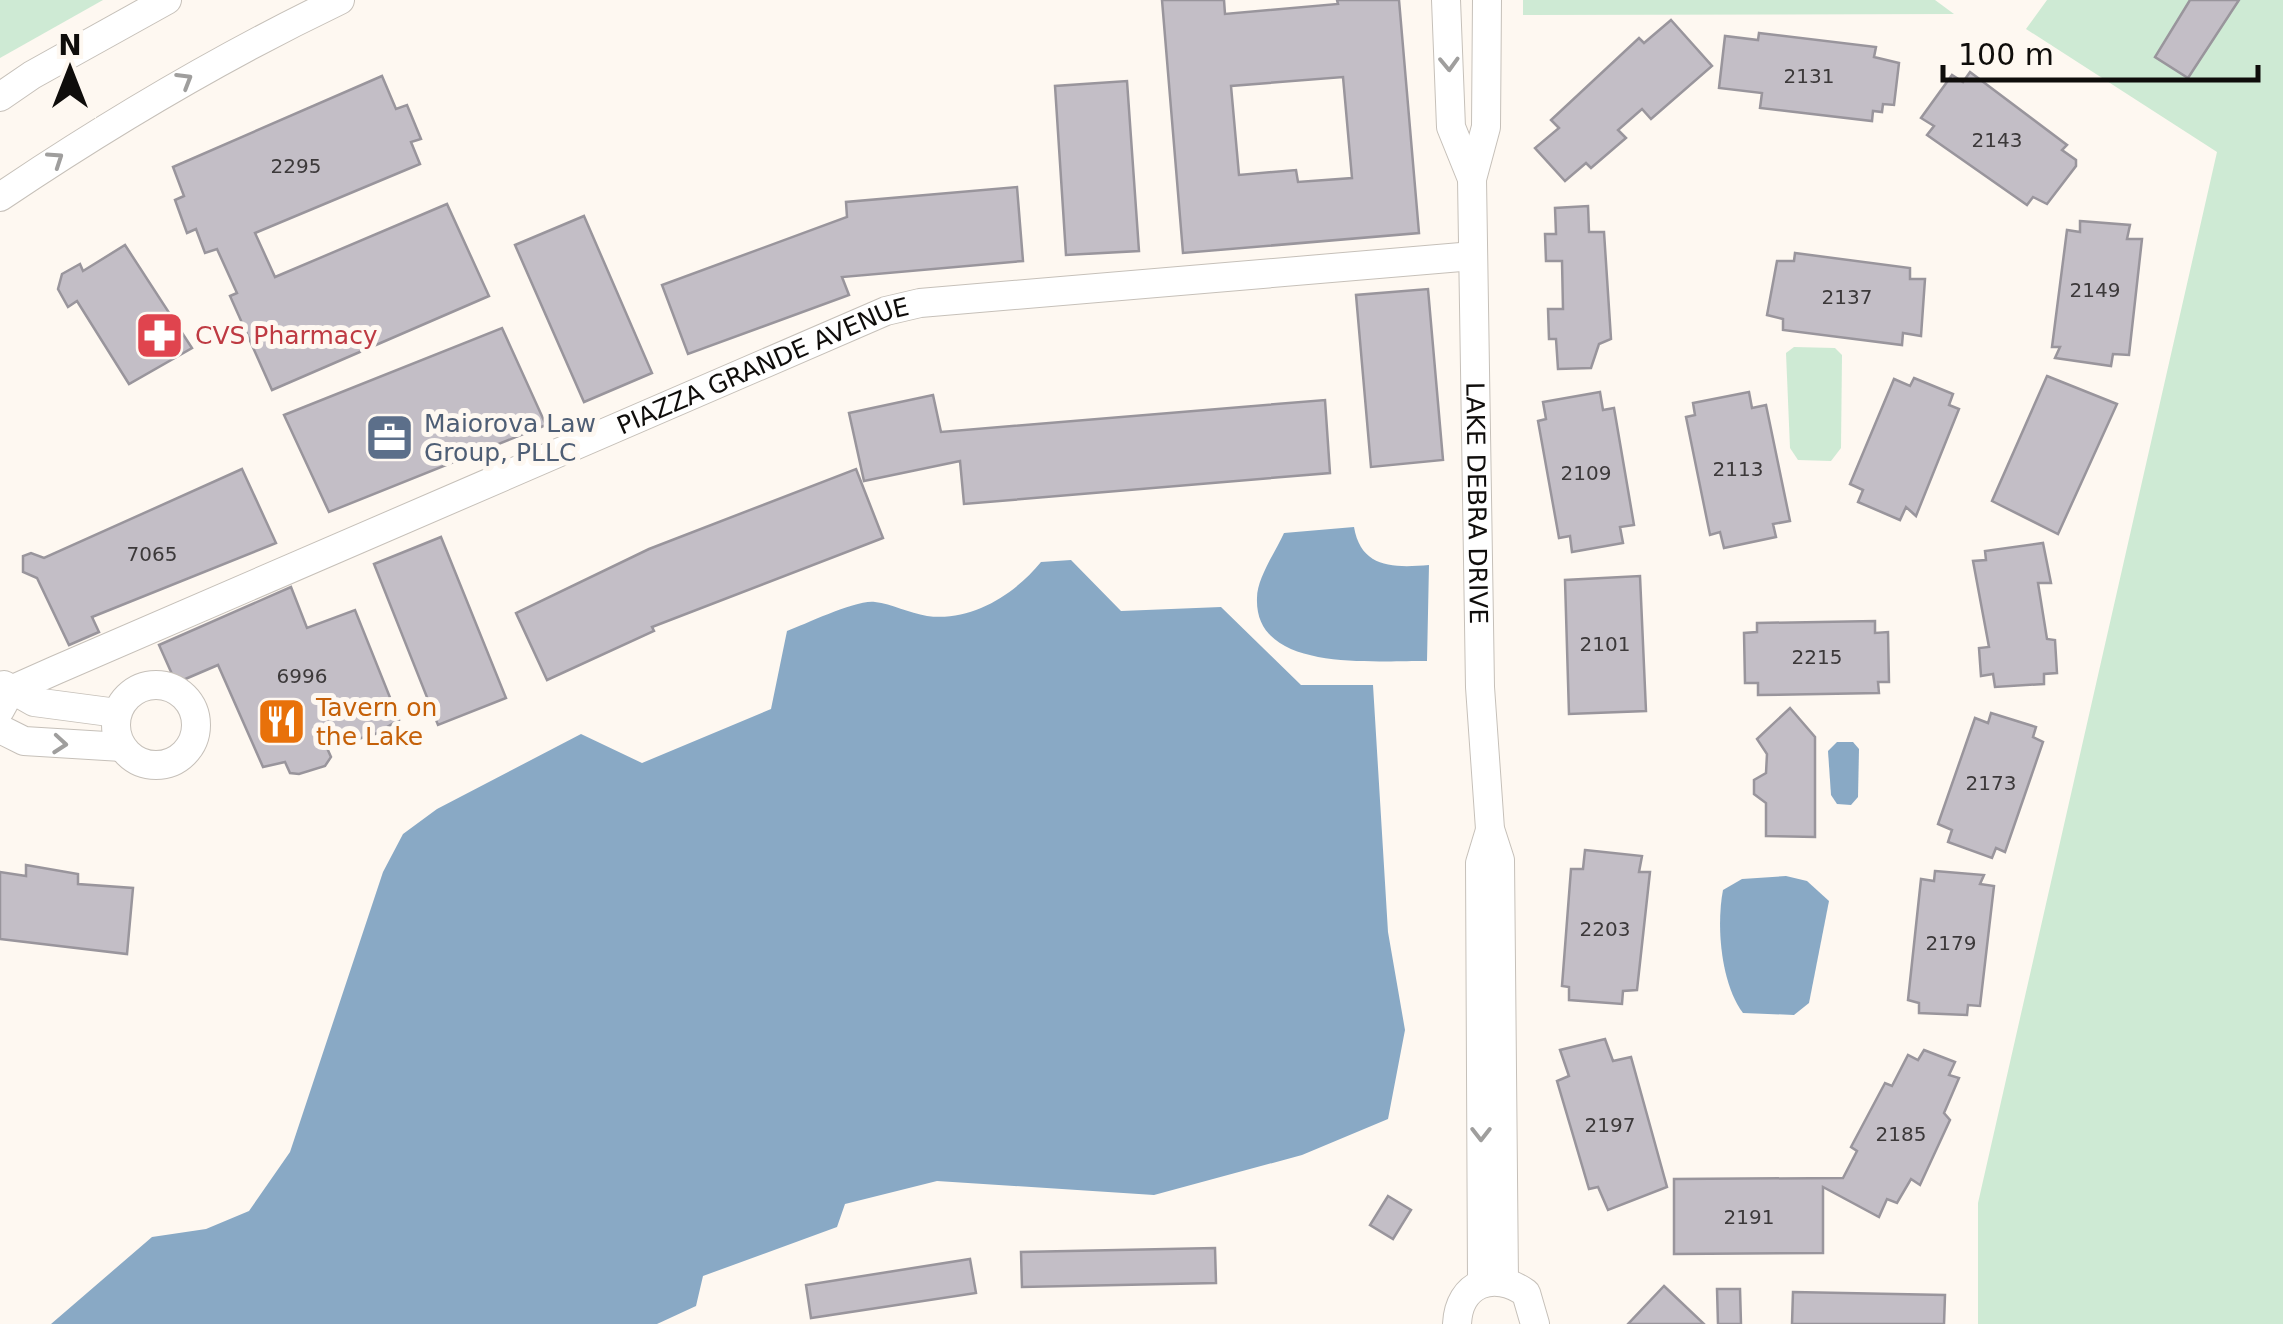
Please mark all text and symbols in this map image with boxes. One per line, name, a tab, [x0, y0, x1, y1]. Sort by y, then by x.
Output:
north arrow	[20, 20, 120, 120]
scale bar	[1943, 20, 2258, 82]
text: N	[58, 29, 82, 62]
text: 100 m	[1958, 37, 2054, 72]
one-way arrow	[1438, 56, 1459, 72]
house number: 2131	[1784, 64, 1834, 88]
one-way arrow	[174, 73, 192, 92]
house number: 2143	[1972, 128, 2022, 152]
one-way arrow	[46, 153, 64, 172]
house number: 2295	[271, 154, 321, 178]
house number: 2149	[2070, 278, 2120, 302]
house number: 2137	[1822, 285, 1872, 309]
street label: PIAZZA GRANDE AVENUE	[613, 292, 912, 441]
pharmacy icon: CVS Pharmacy	[134, 309, 186, 361]
place label: CVS Pharmacy	[195, 321, 378, 350]
street label: LAKE DEBRA DRIVE	[1460, 382, 1493, 624]
place label: Maiorova Law Group, PLLC	[424, 409, 596, 467]
office icon: Maiorova Law Group, PLLC	[363, 411, 415, 463]
house number: 2113	[1713, 457, 1763, 481]
house number: 2109	[1561, 461, 1611, 485]
house number: 7065	[127, 542, 177, 566]
house number: 2101	[1580, 632, 1630, 656]
house number: 2215	[1792, 645, 1842, 669]
house number: 6996	[277, 664, 327, 688]
place label: Tavern on the Lake	[315, 693, 437, 751]
restaurant icon: Tavern on the Lake	[255, 695, 307, 747]
one-way arrow	[52, 733, 68, 755]
house number: 2173	[1966, 771, 2016, 795]
house number: 2203	[1580, 917, 1630, 941]
house number: 2179	[1926, 931, 1976, 955]
house number: 2197	[1585, 1113, 1635, 1137]
house number: 2185	[1876, 1122, 1926, 1146]
one-way arrow	[1470, 1128, 1492, 1143]
house number: 2191	[1724, 1205, 1774, 1229]

